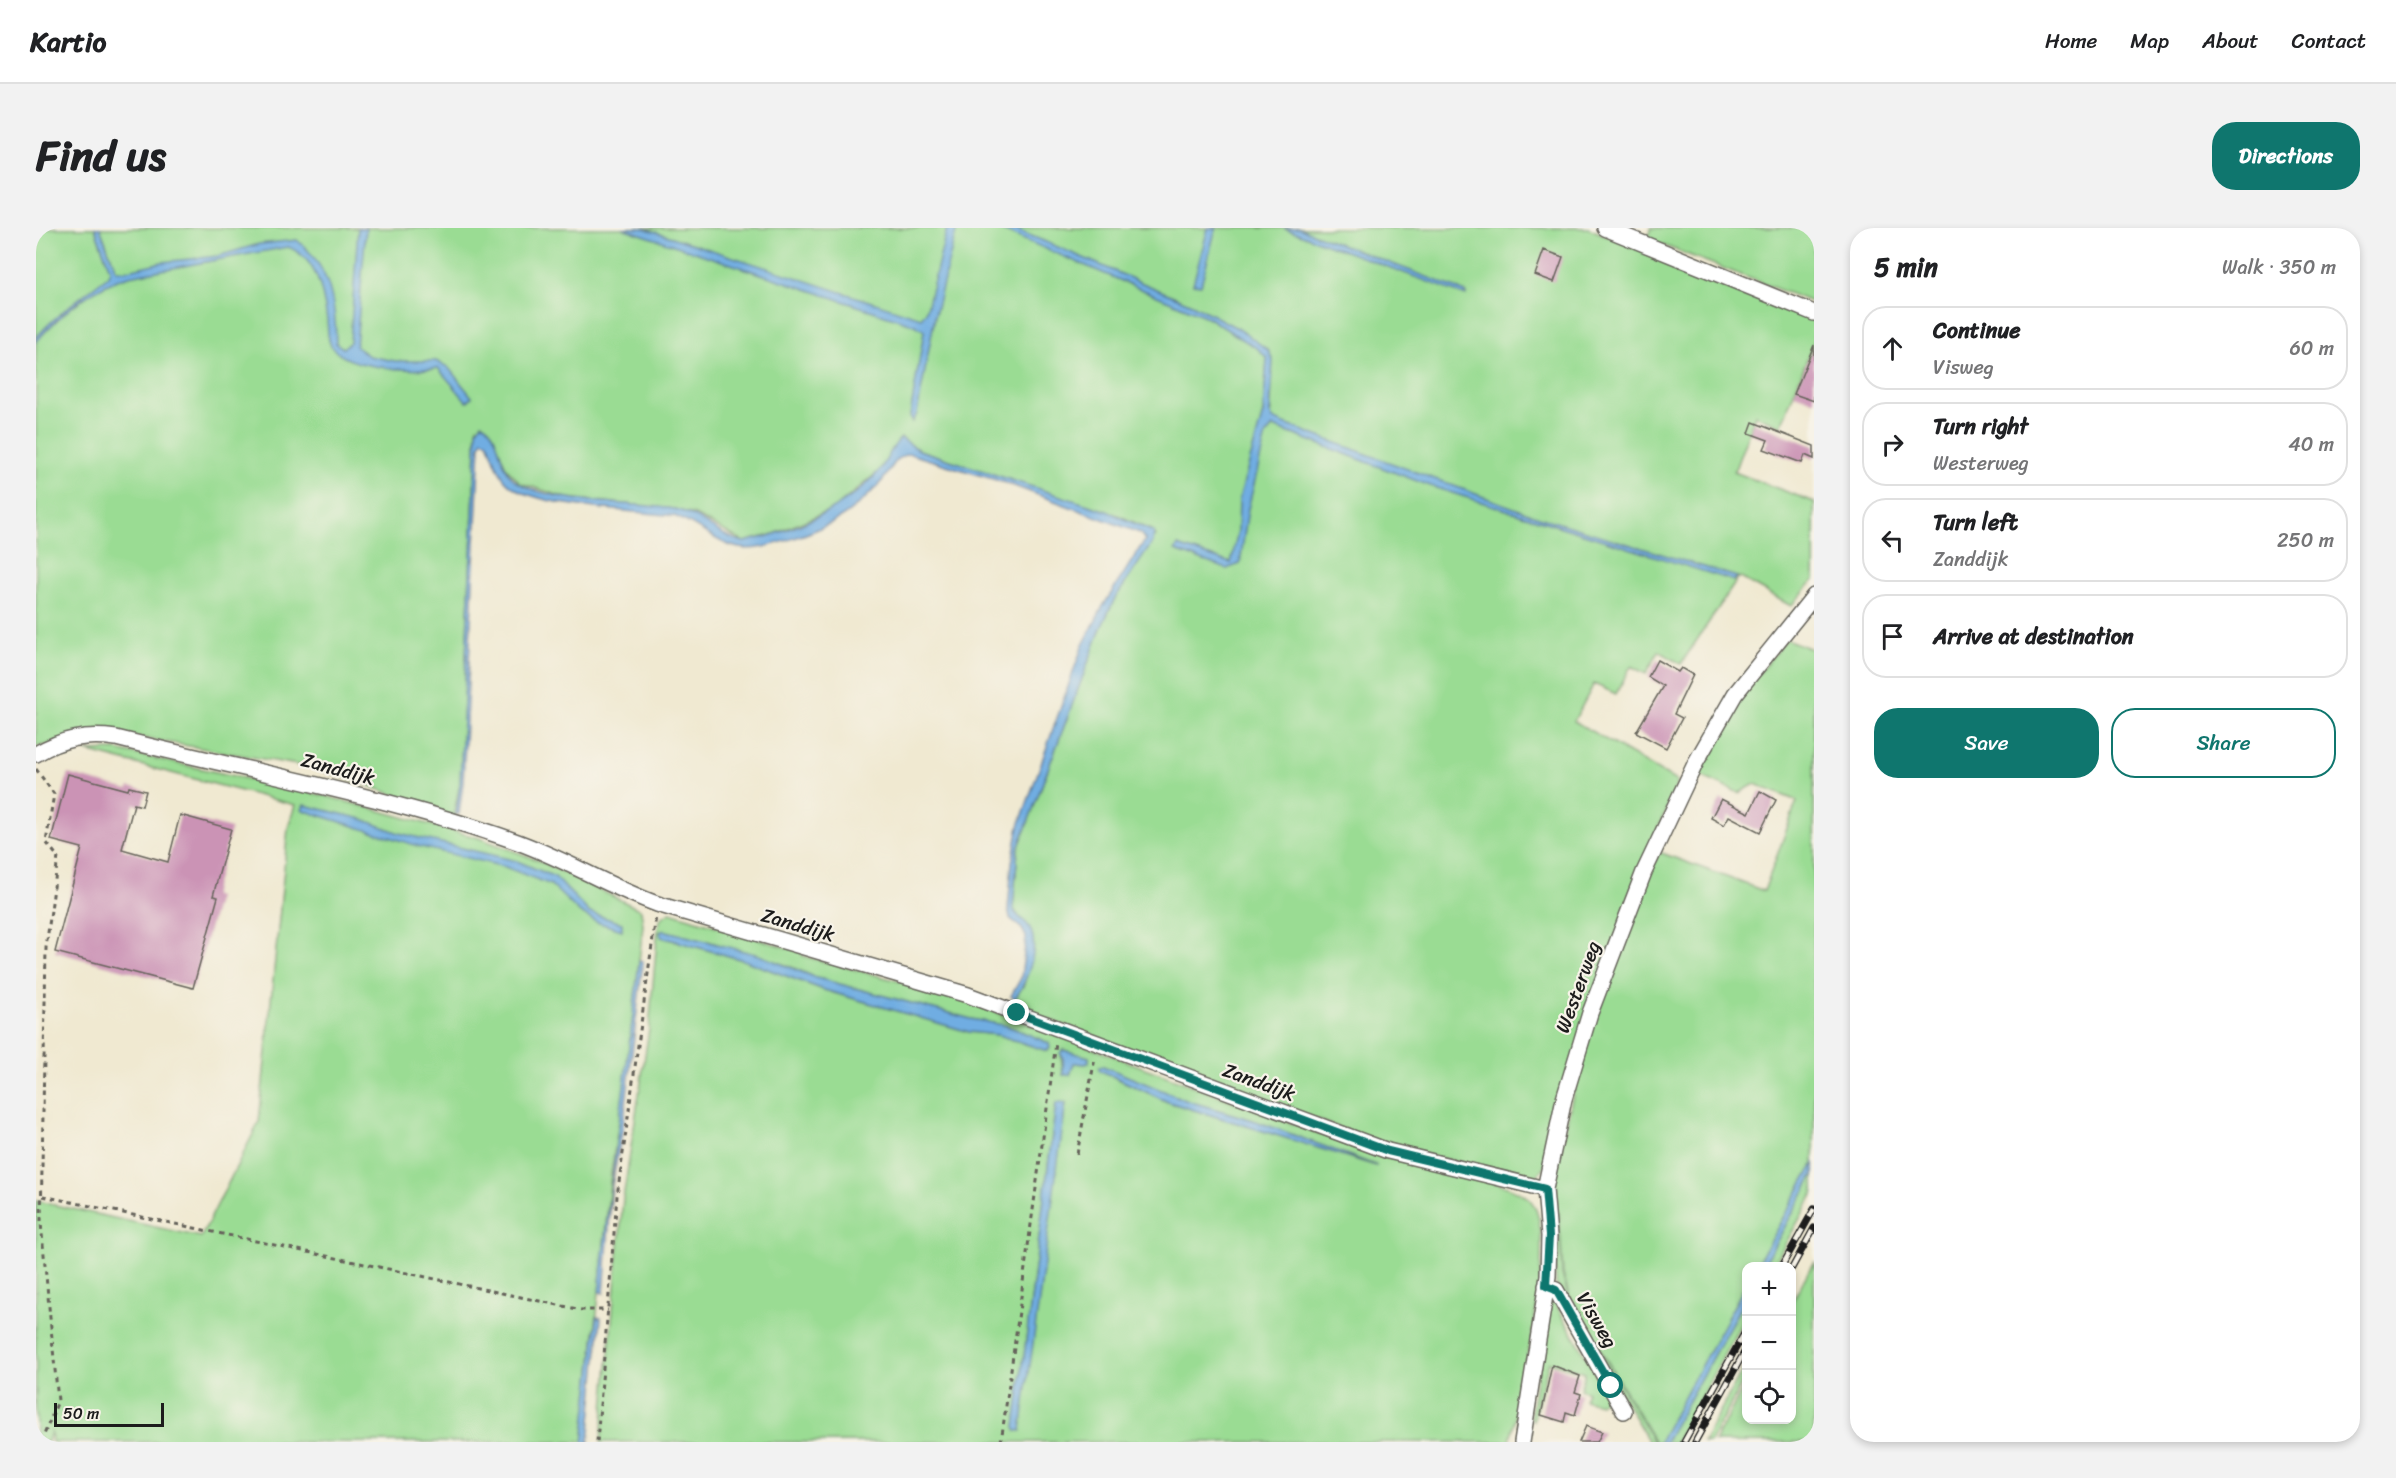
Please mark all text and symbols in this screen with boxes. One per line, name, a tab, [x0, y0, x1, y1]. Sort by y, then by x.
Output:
text: Kartio	[30, 17, 106, 66]
text: Home	[2045, 22, 2097, 60]
text: Map	[2130, 22, 2169, 60]
text: About	[2202, 22, 2259, 60]
text: Contact	[2292, 22, 2366, 60]
text: Find us	[36, 119, 166, 193]
button: Directions	[2212, 122, 2360, 190]
text: 5 min	[1874, 244, 1938, 290]
text: Walk · 350 m	[2222, 250, 2336, 285]
text: Continue	[1933, 311, 2021, 350]
text: 60 m	[2289, 331, 2334, 366]
icon: ahead	[1876, 332, 1909, 365]
text: Visweg	[1933, 350, 1994, 385]
text: Turn right	[1933, 407, 2028, 446]
text: 40 m	[2288, 427, 2334, 462]
icon: right	[1876, 428, 1909, 461]
text: Westerweg	[1933, 446, 2029, 481]
text: Turn left	[1933, 503, 2018, 542]
text: 250 m	[2277, 523, 2334, 558]
icon: left	[1876, 524, 1909, 557]
text: Zanddijk	[1933, 542, 2008, 577]
text: Arrive at destination	[1933, 617, 2134, 656]
icon: arrive	[1876, 620, 1909, 653]
button: Save	[1874, 708, 2099, 778]
button: Share	[2111, 708, 2336, 778]
street label: Zanddijk	[297, 742, 379, 796]
street label: Zanddijk	[757, 898, 839, 952]
street label: Westerweg	[1545, 936, 1611, 1038]
route end	[1003, 999, 1029, 1025]
street label: Zanddijk	[1218, 1053, 1301, 1111]
map controls	[1742, 1262, 1796, 1424]
button: +	[1742, 1262, 1796, 1316]
street label: Visweg	[1567, 1285, 1627, 1355]
button: −	[1742, 1316, 1796, 1370]
button: locate	[1742, 1370, 1796, 1424]
route start	[1597, 1372, 1623, 1398]
text: 50 m	[63, 1399, 99, 1428]
scale bar	[54, 1400, 164, 1428]

